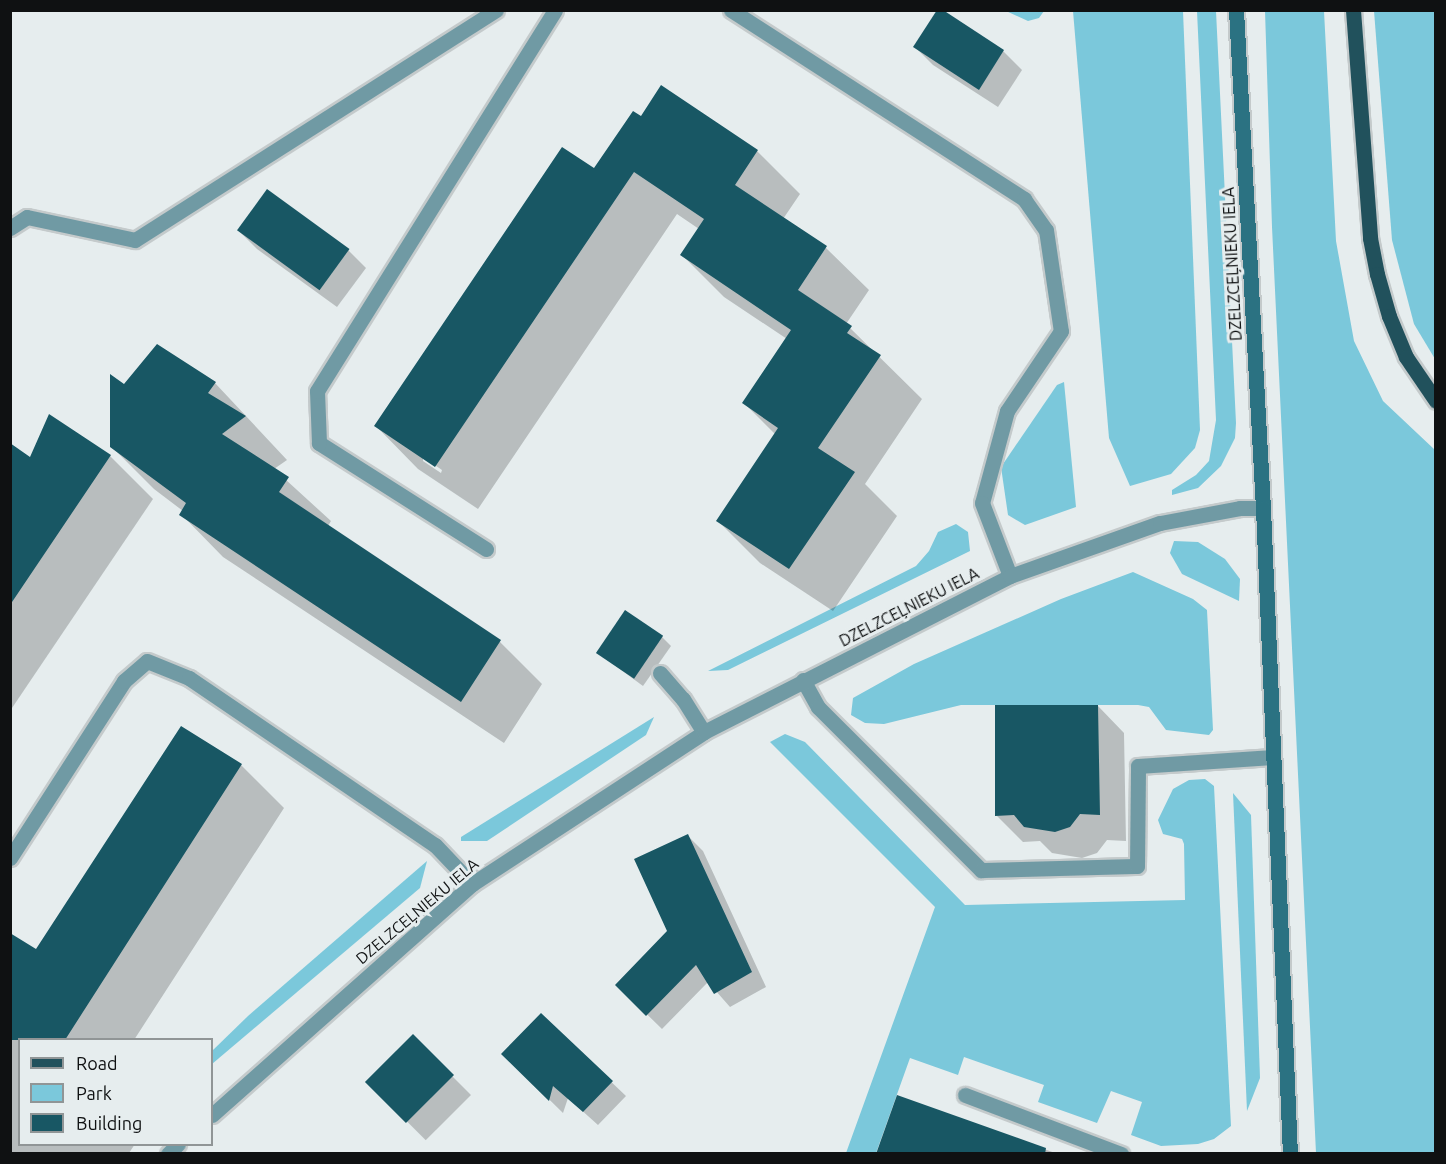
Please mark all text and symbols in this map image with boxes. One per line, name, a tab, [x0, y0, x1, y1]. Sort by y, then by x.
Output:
street label: DZELZCEĻNIEKU IELA	[1218, 187, 1246, 341]
street label: DZELZCEĻNIEKU IELA	[836, 563, 982, 651]
street label: DZELZCEĻNIEKU IELA	[352, 854, 482, 968]
legend	[18, 1038, 213, 1146]
text: Road	[76, 1053, 118, 1073]
text: Park	[76, 1083, 112, 1103]
text: Building	[76, 1113, 142, 1133]

